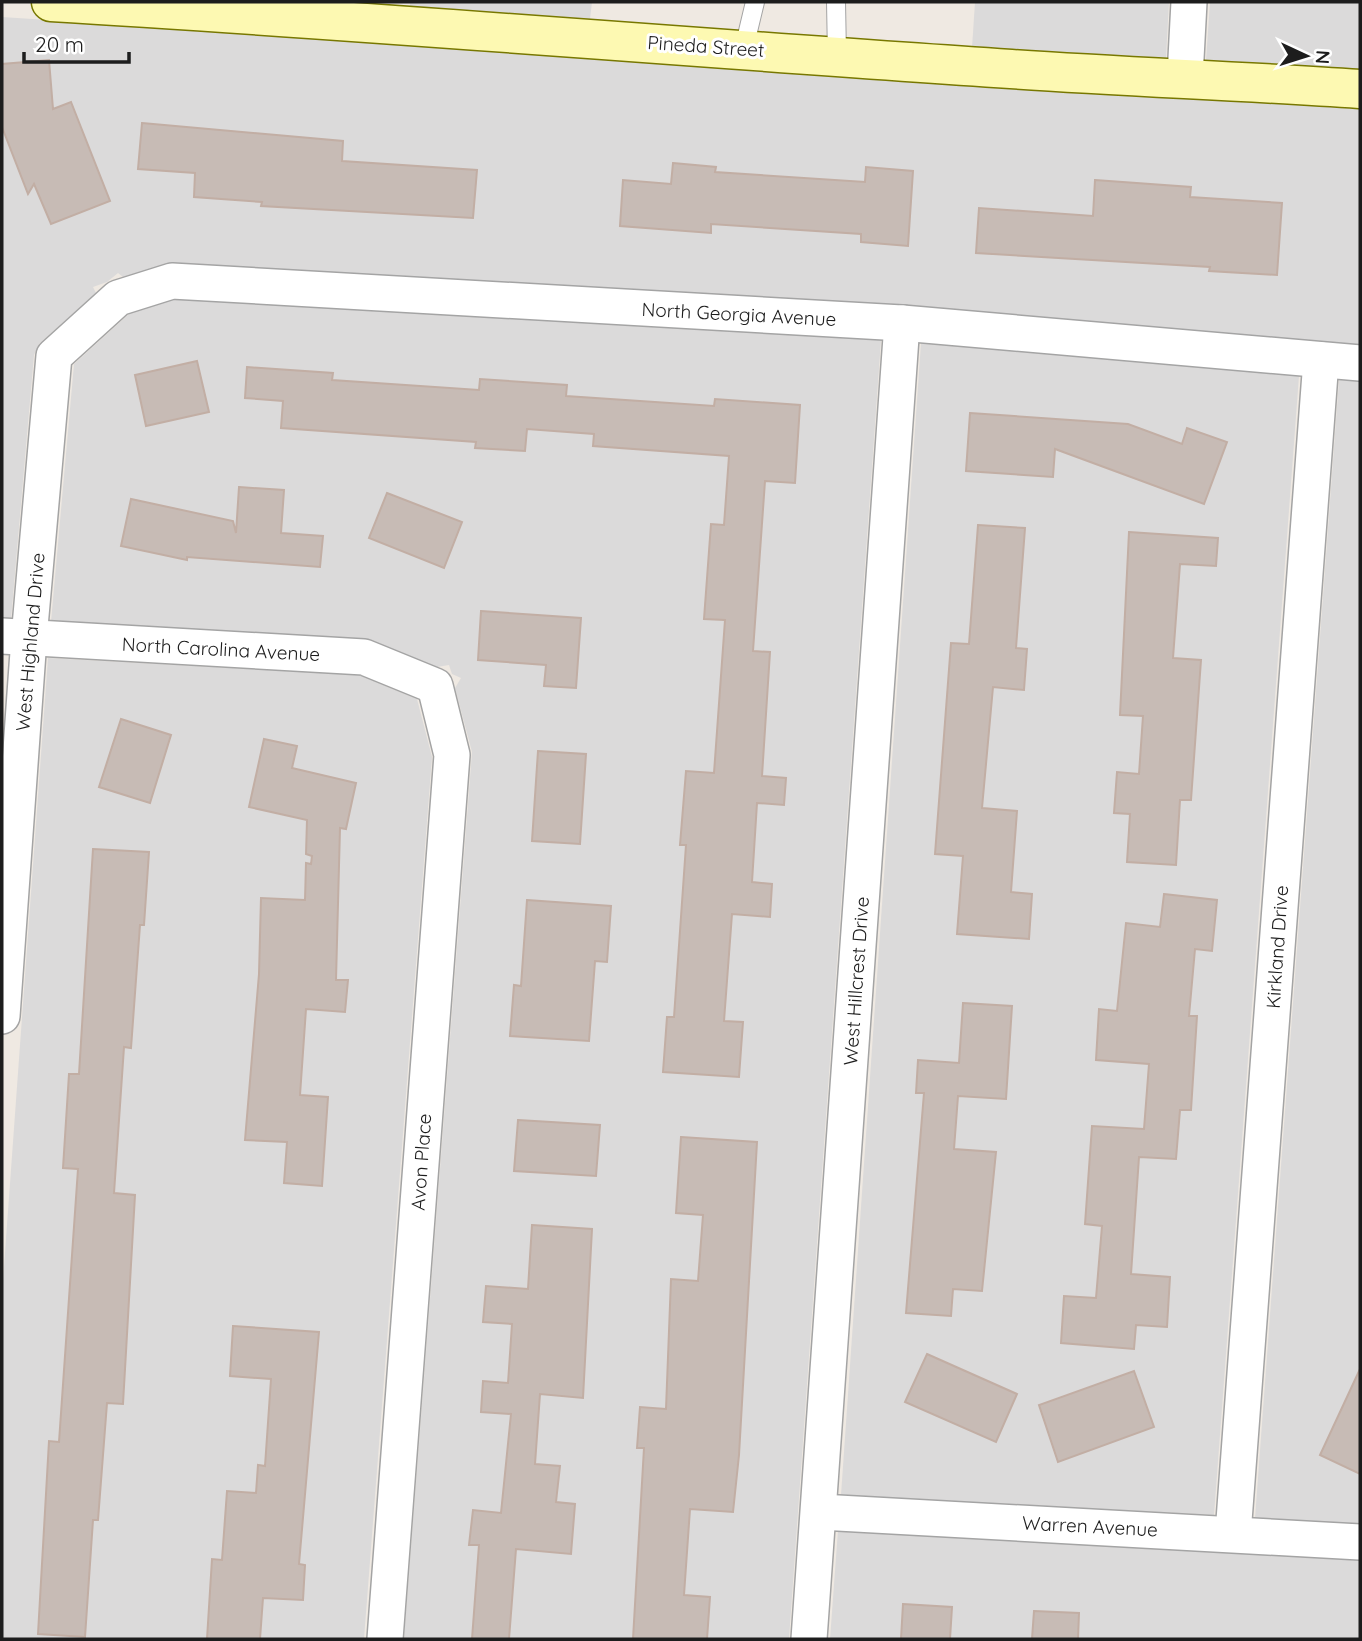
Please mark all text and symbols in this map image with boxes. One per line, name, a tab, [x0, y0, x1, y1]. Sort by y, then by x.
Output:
scale bar	[24, 21, 130, 65]
north arrow	[1271, 21, 1341, 91]
street label: Pineda Street	[647, 30, 765, 62]
text: 20 m	[35, 31, 84, 57]
text: N	[1311, 49, 1335, 65]
street label: North Georgia Avenue	[641, 297, 837, 331]
street label: West Highland Drive	[10, 552, 50, 732]
street label: North Carolina Avenue	[121, 632, 321, 666]
street label: Kirkland Drive	[1261, 885, 1293, 1009]
street label: West Hillcrest Drive	[838, 896, 874, 1066]
street label: Avon Place	[406, 1113, 436, 1211]
street label: Warren Avenue	[1022, 1510, 1158, 1542]

